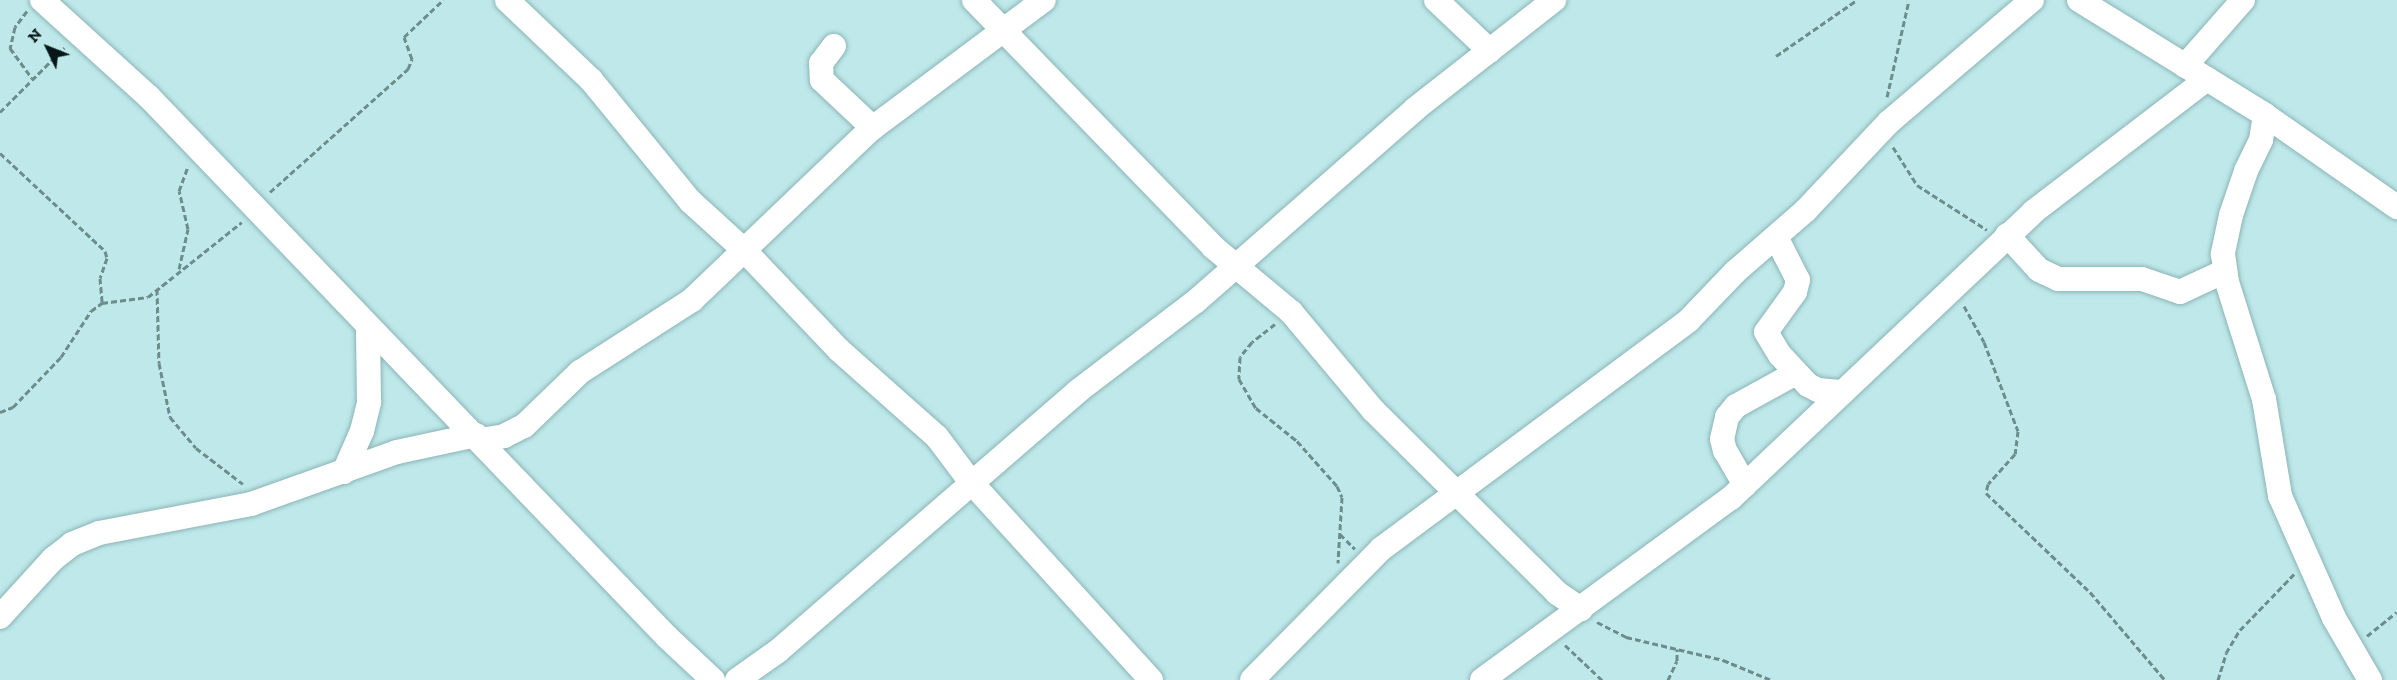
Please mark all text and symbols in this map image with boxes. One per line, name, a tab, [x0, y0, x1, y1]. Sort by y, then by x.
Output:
north arrow	[18, 18, 78, 78]
text: N	[23, 24, 46, 46]

